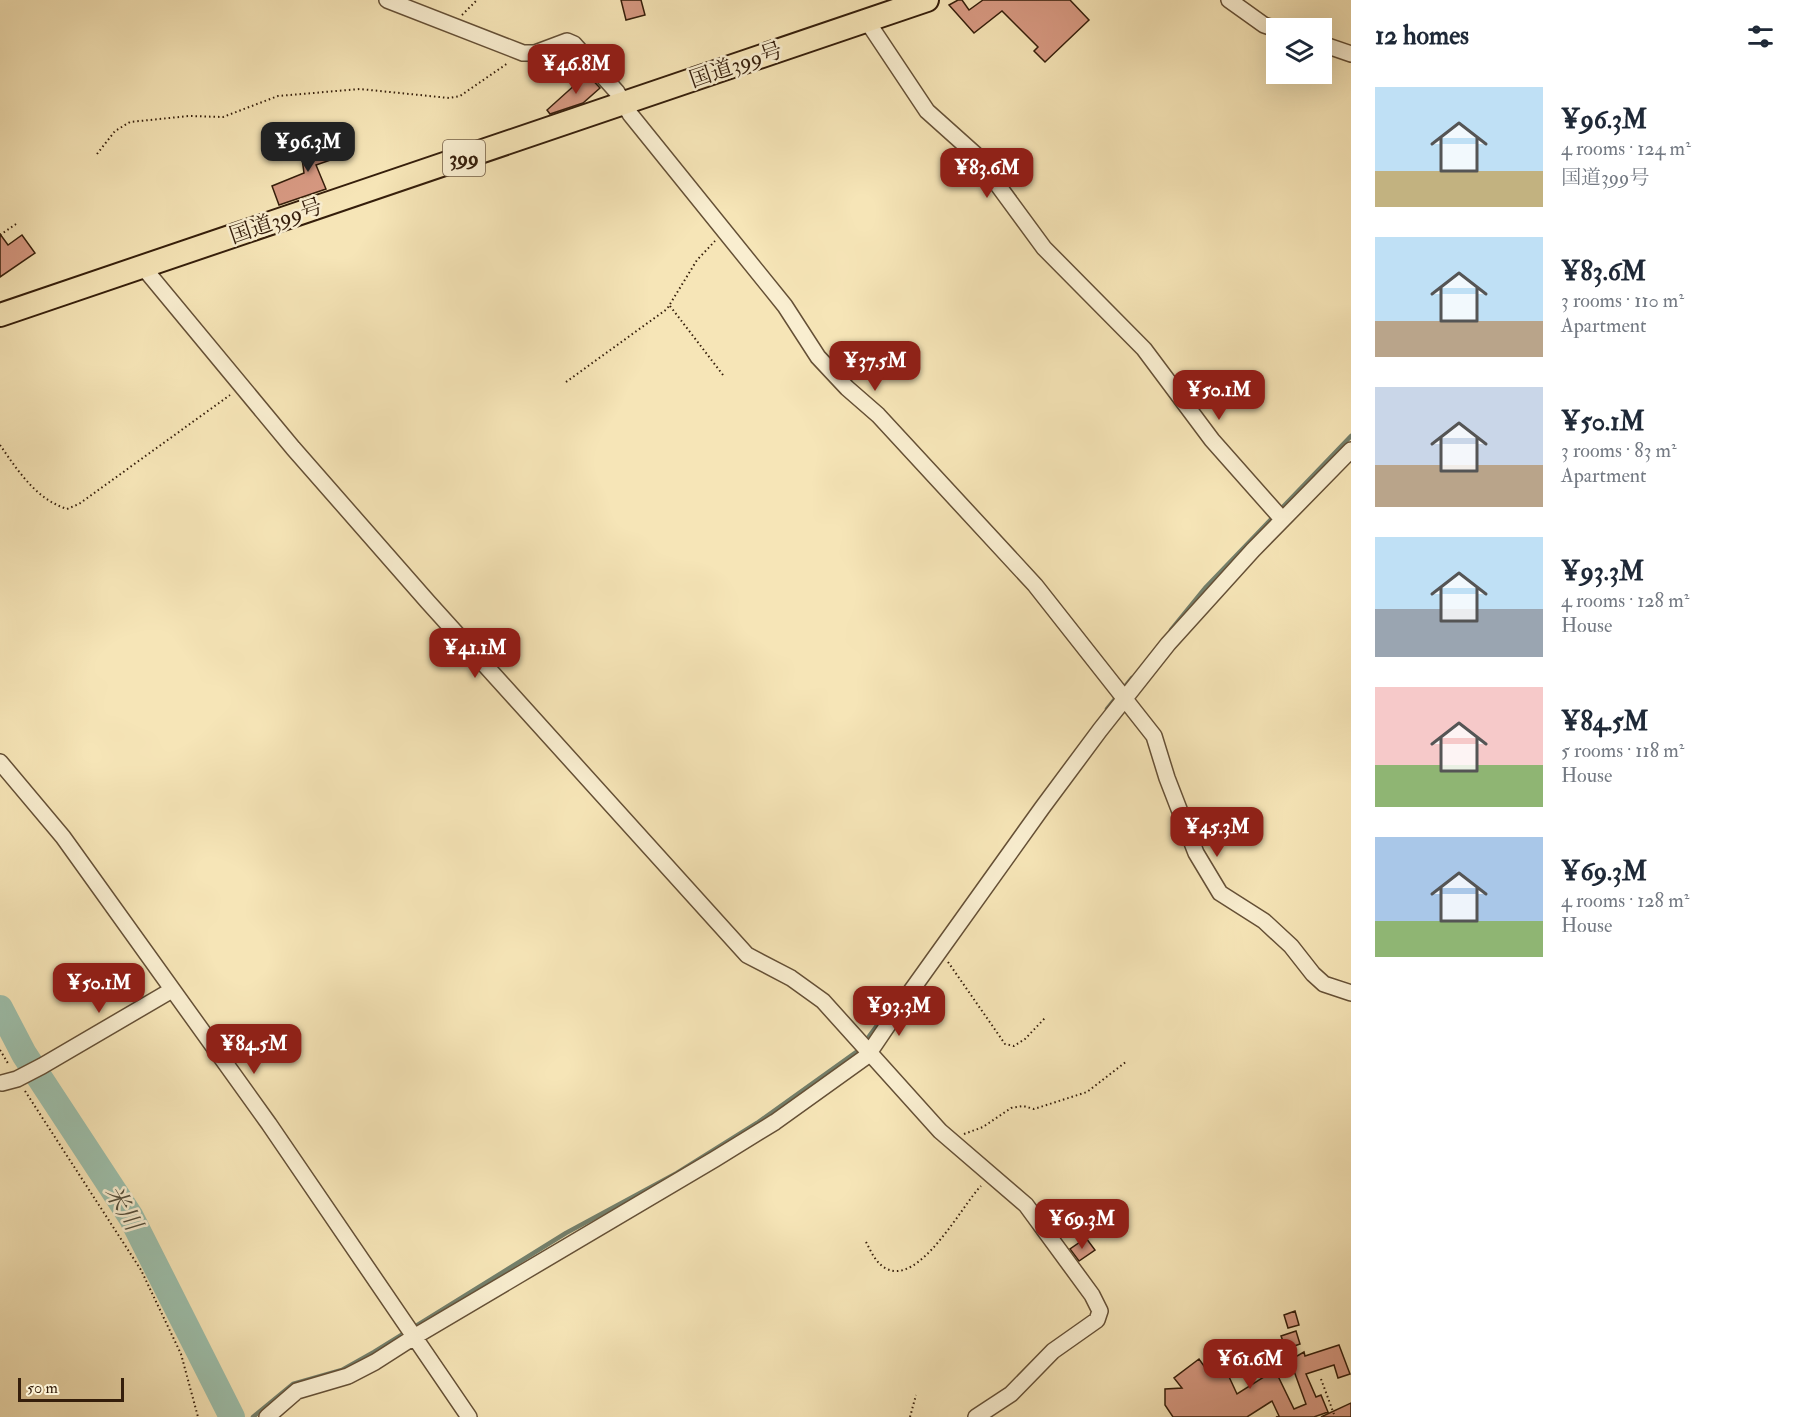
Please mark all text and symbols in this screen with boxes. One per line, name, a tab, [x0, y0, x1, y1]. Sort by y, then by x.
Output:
map controls	[1266, 18, 1332, 84]
button: layers	[1266, 18, 1332, 84]
text: 12 homes	[1375, 20, 1469, 52]
icon: filters	[1744, 20, 1777, 53]
street label: 国道399号	[686, 36, 786, 94]
pin: ¥46.8M	[527, 44, 625, 95]
text: ¥46.8M	[542, 51, 610, 76]
text: ¥96.3M	[1561, 104, 1647, 136]
icon: home	[1423, 111, 1495, 183]
pin: ¥96.3M	[259, 122, 357, 173]
text: ¥96.3M	[275, 129, 341, 154]
text: 4 rooms · 124 m²	[1561, 136, 1691, 161]
road number: 399	[443, 140, 485, 176]
pin: ¥83.6M	[938, 148, 1036, 199]
text: ¥83.6M	[954, 155, 1020, 180]
text: 国道399号	[1561, 165, 1649, 190]
street label: 国道399号	[226, 192, 326, 250]
text: ¥83.6M	[1561, 256, 1646, 288]
icon: home	[1423, 261, 1495, 333]
text: 3 rooms · 110 m²	[1561, 288, 1684, 313]
text: Apartment	[1561, 313, 1646, 338]
pin: ¥37.5M	[826, 341, 924, 392]
text: ¥37.5M	[843, 348, 907, 373]
pin: ¥50.1M	[1170, 370, 1268, 421]
text: ¥50.1M	[1187, 377, 1251, 402]
text: ¥50.1M	[1561, 406, 1645, 438]
icon: home	[1423, 411, 1495, 483]
text: 3 rooms · 83 m²	[1561, 438, 1677, 463]
text: Apartment	[1561, 463, 1646, 488]
text: ¥93.3M	[1561, 556, 1644, 588]
icon: home	[1423, 561, 1495, 633]
text: 4 rooms · 128 m²	[1561, 588, 1689, 613]
text: House	[1561, 613, 1612, 638]
pin: ¥41.1M	[426, 628, 524, 679]
text: ¥41.1M	[443, 635, 507, 660]
text: ¥84.5M	[1561, 706, 1649, 738]
icon: home	[1423, 711, 1495, 783]
text: 5 rooms · 118 m²	[1561, 738, 1684, 763]
text: House	[1561, 763, 1612, 788]
pin: ¥45.3M	[1168, 807, 1266, 858]
text: ¥45.3M	[1184, 814, 1250, 839]
text: ¥69.3M	[1561, 856, 1647, 888]
icon: home	[1423, 861, 1495, 933]
text: 4 rooms · 128 m²	[1561, 888, 1689, 913]
text: House	[1561, 913, 1612, 938]
pin: ¥50.1M	[50, 963, 148, 1014]
text: ¥50.1M	[67, 970, 131, 995]
pin: ¥93.3M	[850, 986, 948, 1037]
text: ¥93.3M	[867, 993, 931, 1018]
pin: ¥84.5M	[205, 1024, 303, 1075]
text: ¥84.5M	[220, 1031, 288, 1056]
water label: 米川	[97, 1179, 150, 1239]
pin: ¥69.3M	[1033, 1199, 1131, 1250]
text: ¥69.3M	[1049, 1206, 1115, 1231]
pin: ¥61.6M	[1201, 1339, 1299, 1390]
text: ¥61.6M	[1217, 1346, 1283, 1371]
scale bar	[18, 1375, 124, 1402]
text: 50 m	[27, 1378, 58, 1398]

